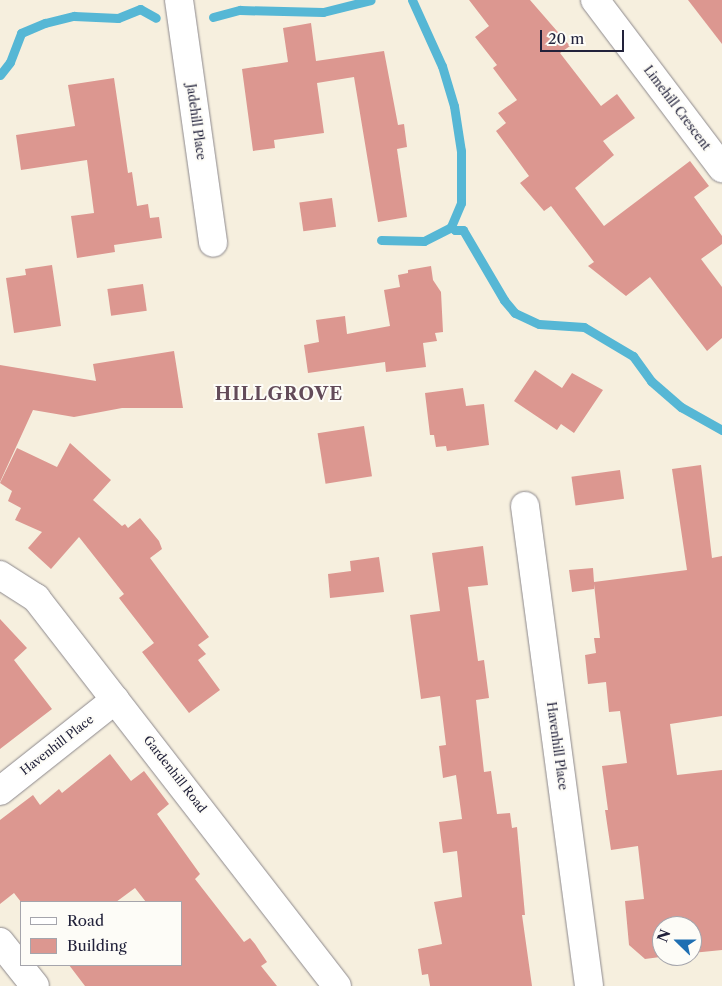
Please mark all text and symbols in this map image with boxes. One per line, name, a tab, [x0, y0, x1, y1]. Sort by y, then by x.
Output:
scale bar	[542, 20, 626, 52]
text: 20 m	[548, 29, 584, 48]
street label: Limehill Crescent	[641, 63, 713, 153]
street label: Jadehill Place	[184, 83, 208, 161]
district label: HILLGROVE	[214, 383, 344, 405]
street label: Havenhill Place	[544, 701, 570, 791]
street label: Havenhill Place	[18, 712, 96, 778]
street label: Gardenhill Road	[141, 733, 209, 815]
legend	[20, 901, 182, 966]
text: Road	[67, 911, 104, 930]
north arrow	[652, 916, 702, 966]
text: N	[653, 927, 675, 945]
text: Building	[67, 936, 127, 955]

